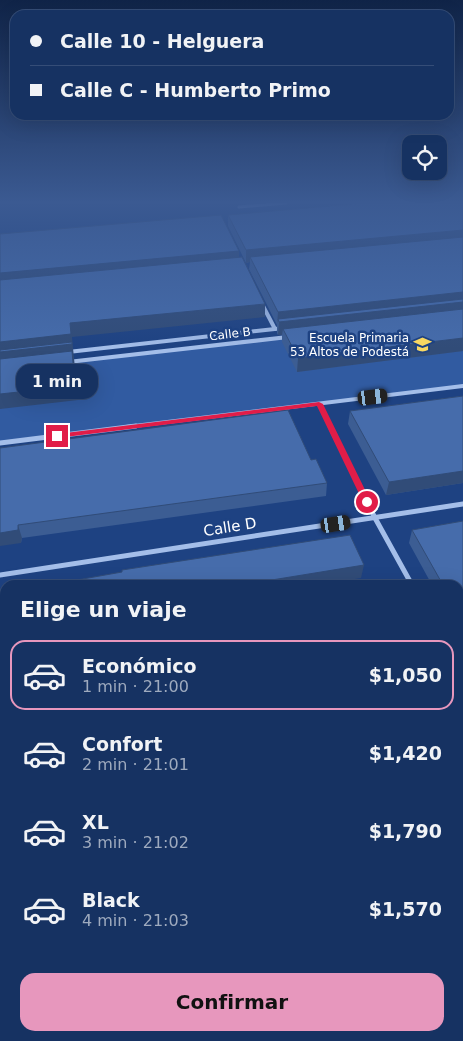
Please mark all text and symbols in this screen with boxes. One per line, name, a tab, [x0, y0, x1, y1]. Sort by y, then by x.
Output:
text: Calle 10 - Helguera	[60, 30, 264, 52]
text: Calle C - Humberto Primo	[60, 79, 331, 101]
map controls	[402, 135, 447, 180]
button: locate	[402, 135, 447, 180]
street label: Calle B	[208, 325, 252, 343]
place label: Escuela Primaria 53 Altos de Podestá	[290, 331, 409, 359]
school or university icon: Escuela Primaria 53 Altos de Podestá	[413, 335, 433, 355]
callout: 1 min	[16, 364, 98, 398]
text: 1 min	[32, 372, 82, 391]
car	[357, 388, 388, 406]
route end	[46, 425, 68, 447]
route start	[356, 491, 378, 513]
street label: Calle D	[202, 514, 258, 540]
car	[320, 514, 351, 534]
text: Elige un viaje	[20, 597, 187, 622]
icon: car	[22, 653, 67, 698]
text: Económico	[82, 655, 197, 677]
text: $1,050	[369, 664, 442, 686]
text: 1 min · 21:00	[82, 677, 189, 696]
icon: car	[22, 731, 67, 776]
text: Confort	[82, 733, 162, 755]
text: $1,420	[369, 742, 442, 764]
text: 2 min · 21:01	[82, 755, 189, 774]
icon: car	[22, 809, 67, 854]
text: XL	[82, 811, 109, 833]
text: $1,790	[369, 820, 442, 842]
text: 3 min · 21:02	[82, 833, 189, 852]
icon: car	[22, 887, 67, 932]
text: Black	[82, 889, 140, 911]
text: $1,570	[369, 898, 442, 920]
text: 4 min · 21:03	[82, 911, 189, 930]
button: Confirmar	[20, 973, 444, 1031]

